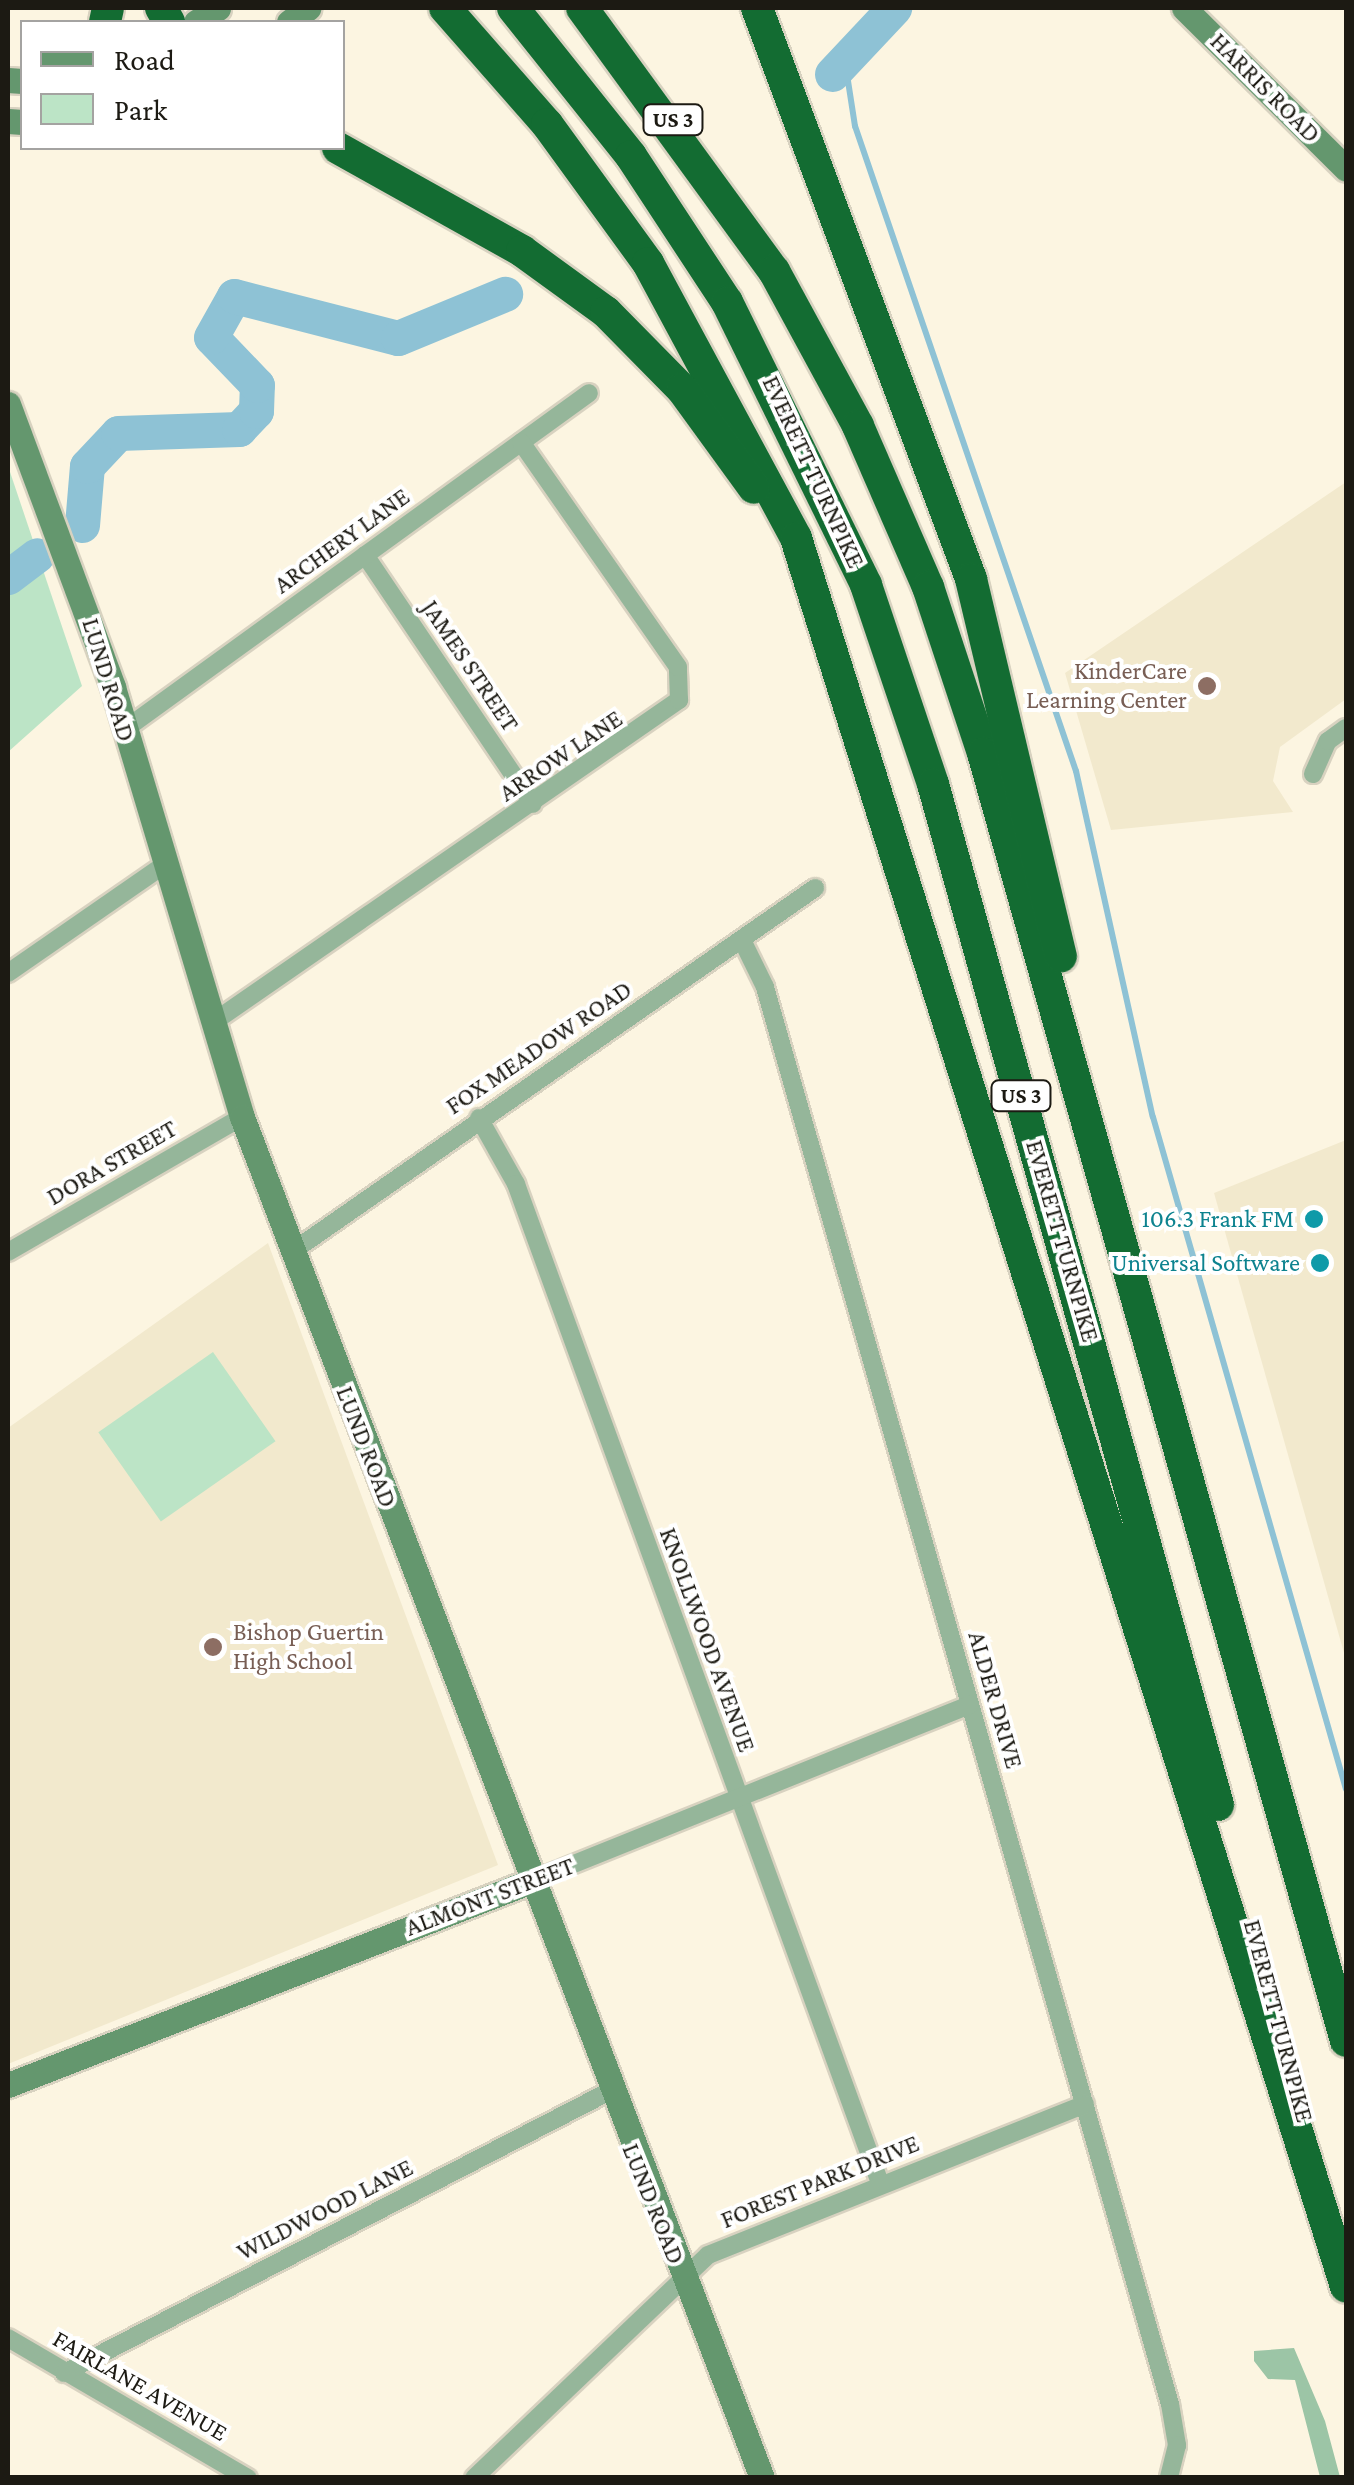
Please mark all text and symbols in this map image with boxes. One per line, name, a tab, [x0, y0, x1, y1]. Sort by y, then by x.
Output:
legend	[20, 20, 345, 150]
street label: HARRIS ROAD	[1204, 27, 1326, 149]
text: Road	[114, 43, 175, 76]
text: Park	[114, 93, 167, 126]
road number: US 3	[640, 103, 706, 137]
street label: EVERETT TURNPIKE	[755, 371, 871, 573]
street label: ARCHERY LANE	[268, 482, 416, 600]
street label: JAMES STREET	[415, 595, 525, 737]
street label: LUND ROAD	[75, 615, 141, 745]
place label: KinderCare Learning Center	[1026, 657, 1187, 716]
marker: KinderCare Learning Center	[1196, 675, 1218, 697]
street label: ARROW LANE	[494, 704, 628, 808]
street label: FOX MEADOW ROAD	[440, 975, 638, 1121]
road number: US 3	[988, 1079, 1054, 1113]
street label: DORA STREET	[42, 1114, 182, 1212]
street label: EVERETT TURNPIKE	[1019, 1137, 1105, 1345]
place label: 106.3 Frank FM	[1142, 1204, 1294, 1234]
marker: 106.3 Frank FM	[1303, 1208, 1325, 1230]
place label: Universal Software	[1111, 1248, 1300, 1278]
marker: Universal Software	[1309, 1252, 1331, 1274]
street label: LUND ROAD	[329, 1382, 403, 1512]
street label: KNOLLWOOD AVENUE	[652, 1524, 762, 1756]
place label: Bishop Guertin High School	[233, 1618, 384, 1677]
street label: ALDER DRIVE	[961, 1628, 1029, 1772]
marker: Bishop Guertin High School	[202, 1636, 224, 1658]
street label: ALMONT STREET	[401, 1851, 579, 1943]
street label: EVERETT TURNPIKE	[1237, 1916, 1319, 2126]
street label: FOREST PARK DRIVE	[717, 2129, 923, 2235]
street label: LUND ROAD	[615, 2139, 691, 2269]
street label: WILDWOOD LANE	[232, 2153, 418, 2267]
street label: FAIRLANE AVENUE	[47, 2324, 233, 2448]

